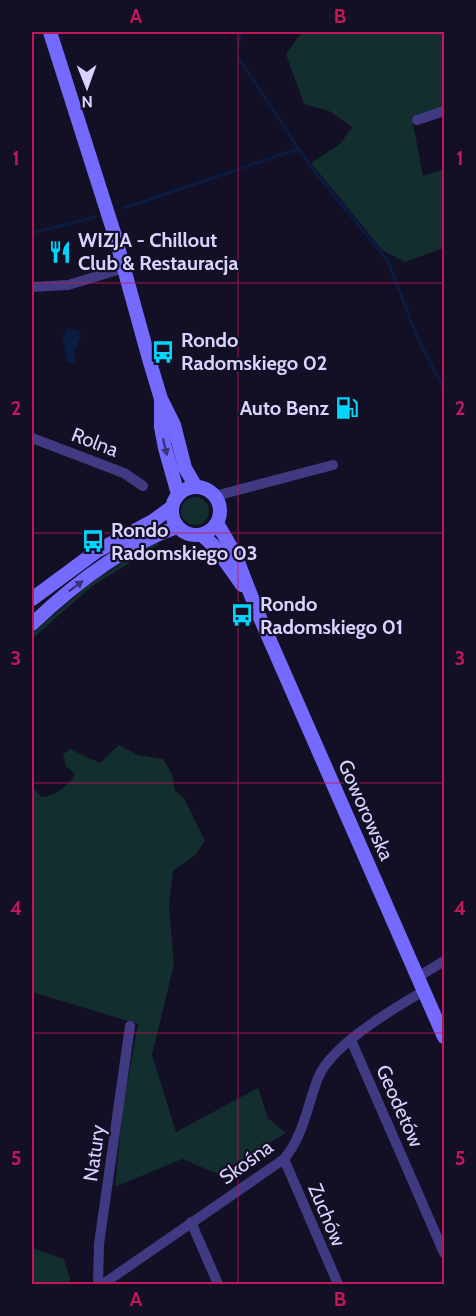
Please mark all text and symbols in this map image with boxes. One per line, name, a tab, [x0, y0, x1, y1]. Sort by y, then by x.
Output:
text: A	[130, 4, 143, 28]
text: B	[334, 4, 346, 28]
north arrow	[57, 57, 117, 117]
text: N	[81, 92, 93, 111]
text: 1	[12, 146, 20, 170]
text: 1	[456, 146, 464, 170]
place label: WIZJA - Chillout Club & Restauracja	[78, 228, 238, 275]
restaurant icon: WIZJA - Chillout Club & Restauracja	[47, 239, 73, 265]
place label: Rondo Radomskiego 02	[181, 328, 327, 375]
bus stop icon: Rondo Radomskiego 02	[150, 339, 176, 365]
fuel station icon: Auto Benz	[334, 395, 360, 421]
text: 2	[11, 396, 21, 420]
place label: Auto Benz	[240, 396, 330, 420]
text: 2	[455, 396, 465, 420]
street label: Rolna	[68, 422, 122, 462]
one-way arrow	[161, 438, 170, 457]
place label: Rondo Radomskiego 03	[111, 518, 258, 565]
bus stop icon: Rondo Radomskiego 03	[80, 528, 106, 554]
one-way arrow	[69, 581, 84, 593]
place label: Rondo Radomskiego 01	[260, 592, 403, 639]
bus stop icon: Rondo Radomskiego 01	[229, 602, 255, 628]
text: 3	[11, 646, 21, 670]
text: 3	[455, 646, 465, 670]
street label: Goworowska	[333, 756, 399, 865]
text: 4	[10, 896, 22, 920]
text: 4	[454, 896, 466, 920]
street label: Geodetów	[371, 1061, 429, 1152]
street label: Natury	[78, 1123, 110, 1183]
street label: Skośna	[215, 1134, 278, 1189]
text: 5	[11, 1146, 21, 1170]
text: 5	[455, 1146, 465, 1170]
street label: Zuchów	[303, 1180, 351, 1251]
text: A	[130, 1287, 143, 1311]
text: B	[334, 1287, 346, 1311]

